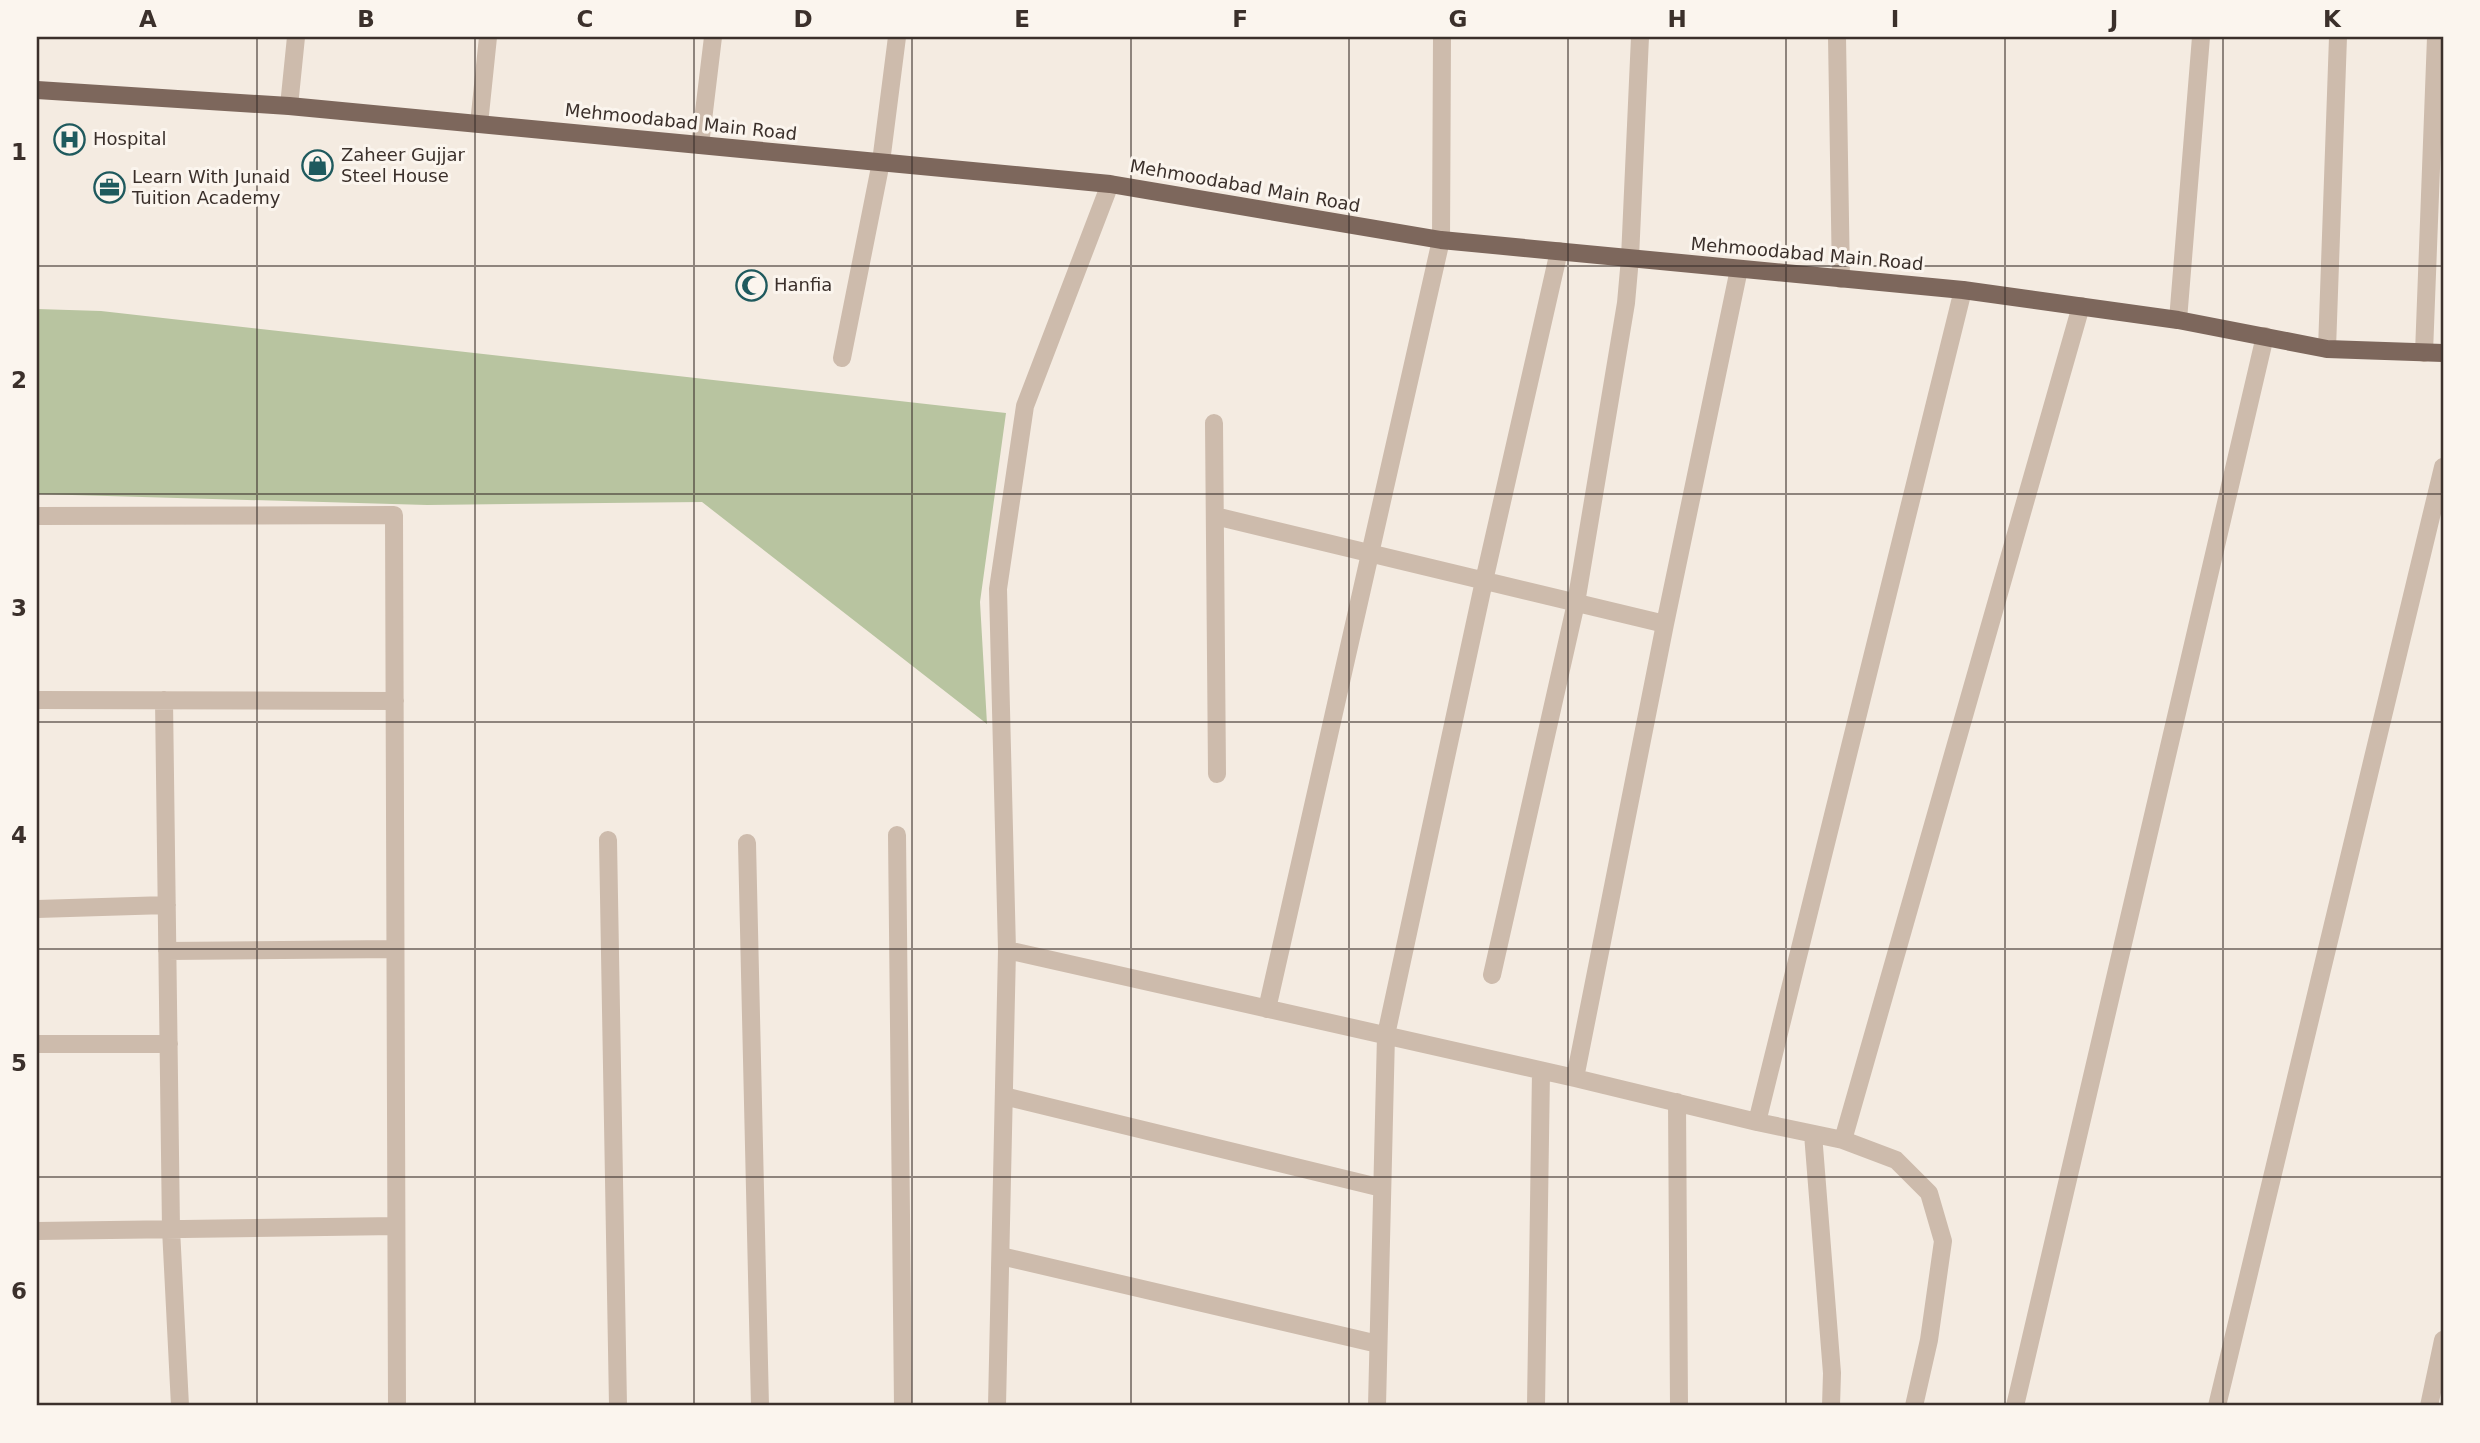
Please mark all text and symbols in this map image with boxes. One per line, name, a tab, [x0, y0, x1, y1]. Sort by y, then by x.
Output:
text: A	[139, 6, 157, 32]
text: B	[357, 6, 375, 32]
text: C	[577, 6, 593, 32]
text: D	[793, 6, 813, 32]
text: E	[1014, 6, 1030, 32]
text: F	[1232, 6, 1248, 32]
text: G	[1449, 6, 1467, 32]
text: H	[1667, 6, 1687, 32]
text: I	[1891, 6, 1899, 32]
text: J	[2108, 6, 2118, 32]
text: K	[2323, 6, 2342, 32]
street label: Mehmoodabad Main Road	[564, 99, 798, 144]
hospital icon: Hospital	[53, 122, 87, 156]
place label: Hospital	[93, 128, 166, 149]
text: 1	[11, 139, 27, 165]
place label: Zaheer Gujjar Steel House	[341, 144, 465, 186]
shop icon: Zaheer Gujjar Steel House	[301, 148, 335, 182]
street label: Mehmoodabad Main Road	[1128, 155, 1362, 216]
place label: Learn With Junaid Tuition Academy	[131, 166, 290, 208]
office icon: Learn With Junaid Tuition Academy	[92, 170, 126, 204]
street label: Mehmoodabad Main Road	[1690, 233, 1924, 274]
mosque icon: Hanfia	[734, 268, 768, 302]
place label: Hanfia	[774, 274, 832, 295]
text: 2	[11, 367, 27, 393]
text: 3	[11, 595, 27, 621]
text: 4	[11, 822, 27, 848]
text: 5	[11, 1050, 27, 1076]
text: 6	[11, 1278, 27, 1304]

